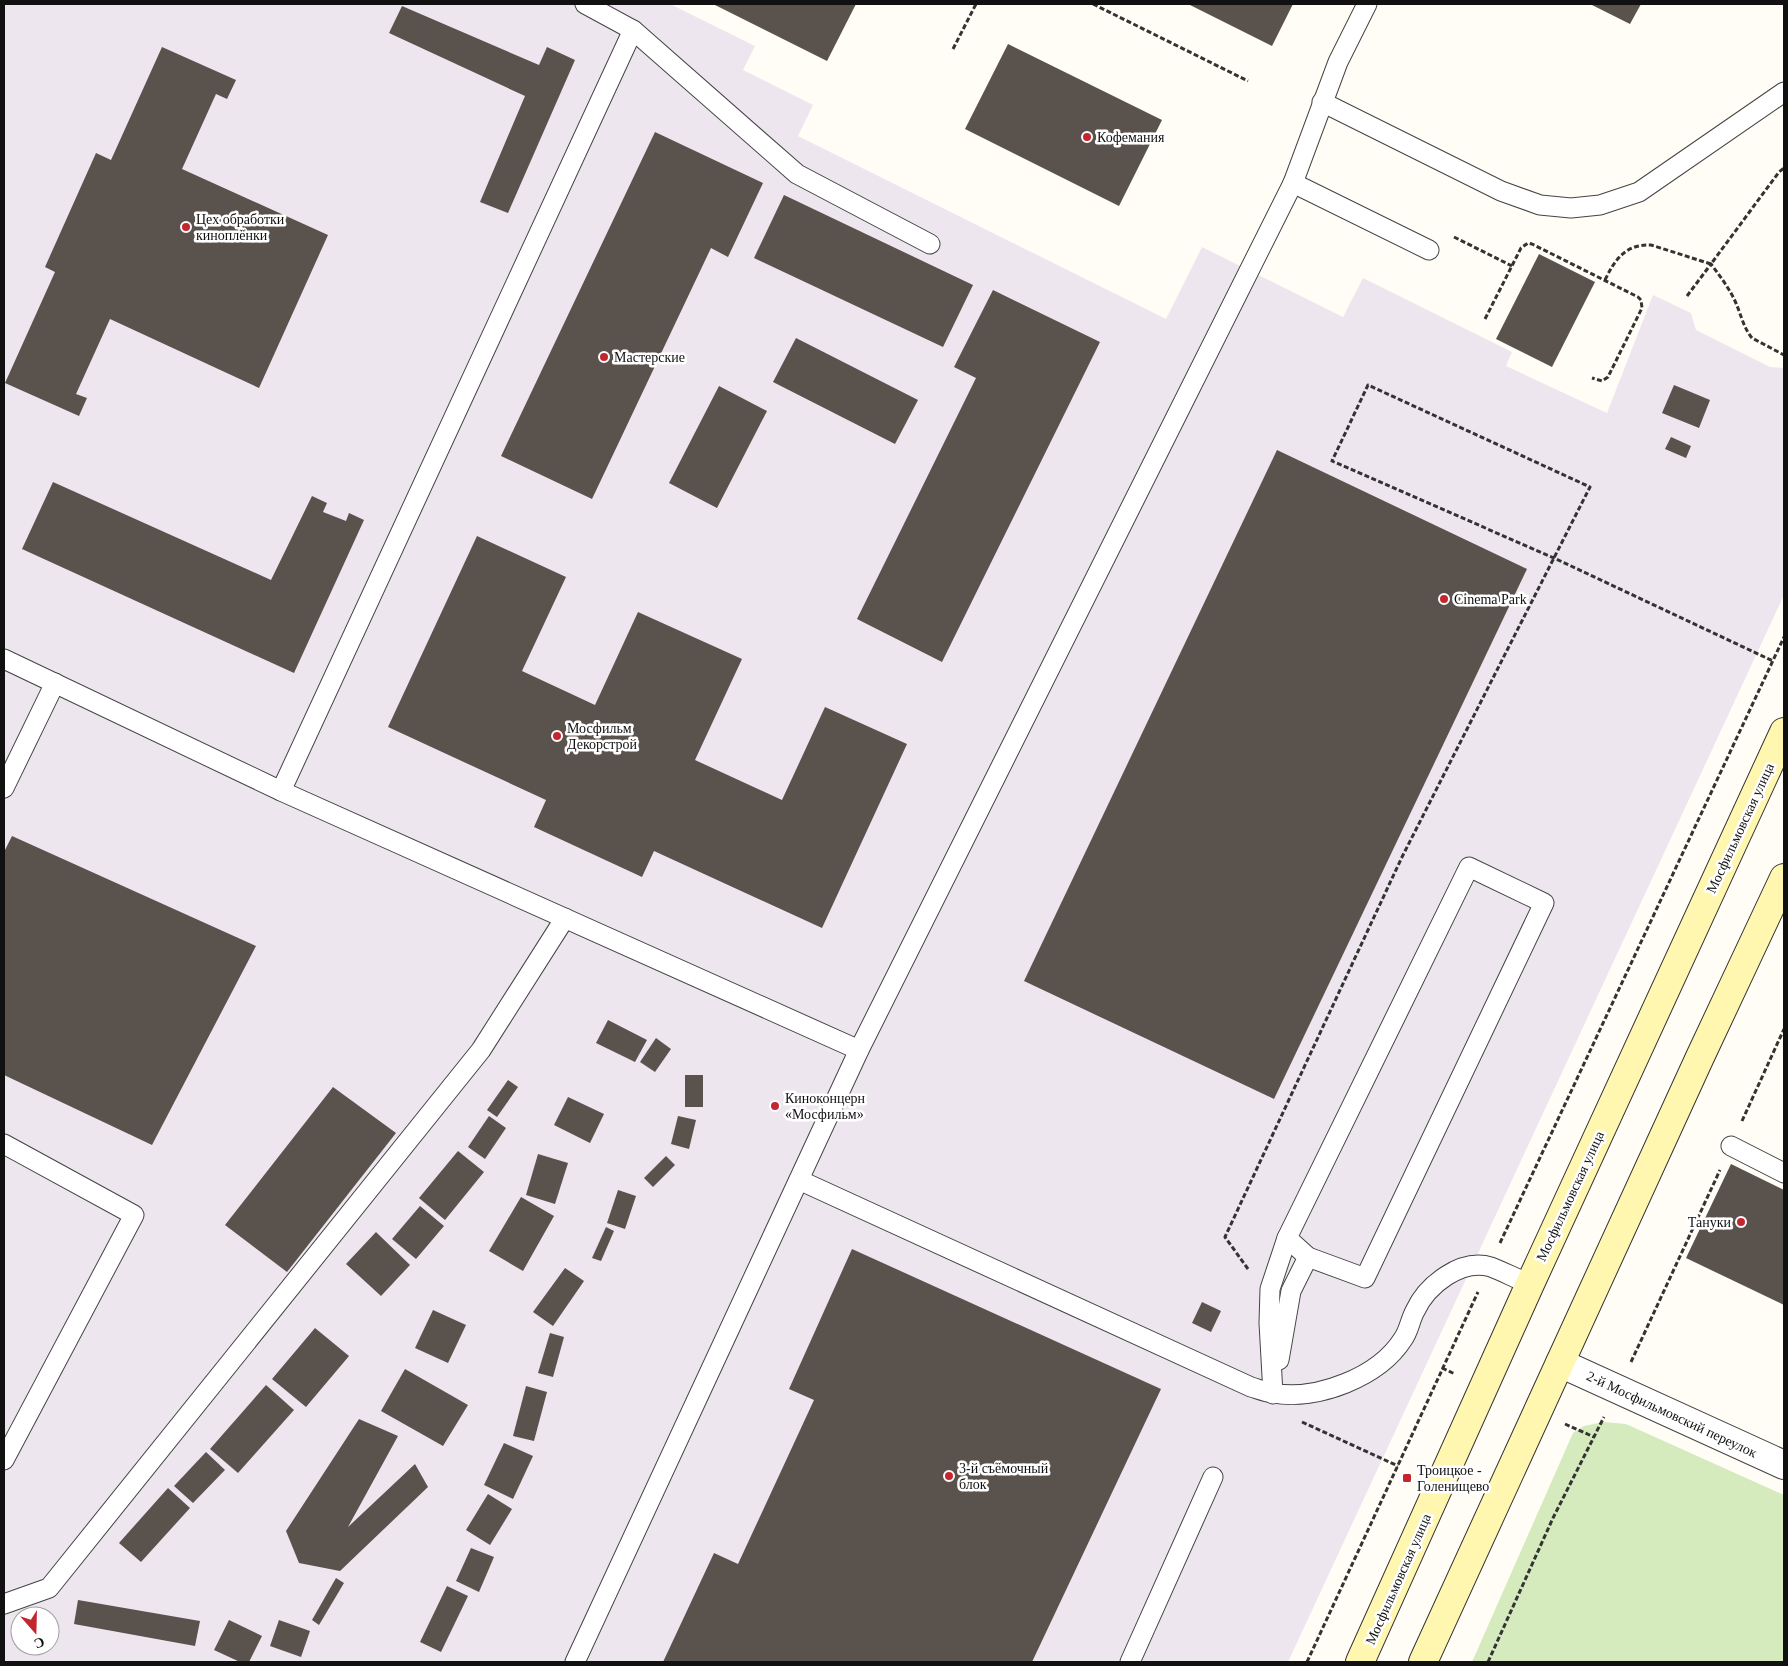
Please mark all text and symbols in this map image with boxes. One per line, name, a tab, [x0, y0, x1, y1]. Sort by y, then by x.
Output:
place label: Кофемания	[1097, 130, 1165, 145]
marker: Кофемания	[1081, 131, 1093, 143]
place label: Цех обработки киноплёнки	[196, 212, 285, 243]
marker: Цех обработки киноплёнки	[180, 221, 192, 233]
place label: Мастерские	[614, 350, 685, 365]
marker: Мастерские	[598, 351, 610, 363]
place label: Cinema Park	[1454, 592, 1527, 607]
marker: Cinema Park	[1438, 593, 1450, 605]
place label: Мосфильм Декорстрой	[567, 721, 638, 752]
marker: Мосфильм Декорстрой	[551, 730, 563, 742]
street label: Мосфильмовская улица	[1704, 760, 1778, 896]
place label: Киноконцерн «Мосфильм»	[785, 1091, 866, 1122]
marker: Киноконцерн «Мосфильм»	[769, 1100, 781, 1112]
street label: Мосфильмовская улица	[1534, 1128, 1608, 1264]
place label: Тануки	[1688, 1215, 1732, 1230]
marker: Тануки	[1735, 1216, 1747, 1228]
street label: 2-й Мосфильмовский переулок	[1584, 1368, 1759, 1461]
place label: 3-й съёмочный блок	[959, 1461, 1049, 1492]
place label: Троицкое - Голенищево	[1417, 1463, 1489, 1494]
marker: 3-й съёмочный блок	[943, 1470, 955, 1482]
marker: Троицкое - Голенищево	[1401, 1472, 1413, 1484]
street label: Мосфильмовская улица	[1363, 1511, 1434, 1647]
north arrow	[10, 1606, 60, 1656]
text: С	[32, 1634, 47, 1652]

